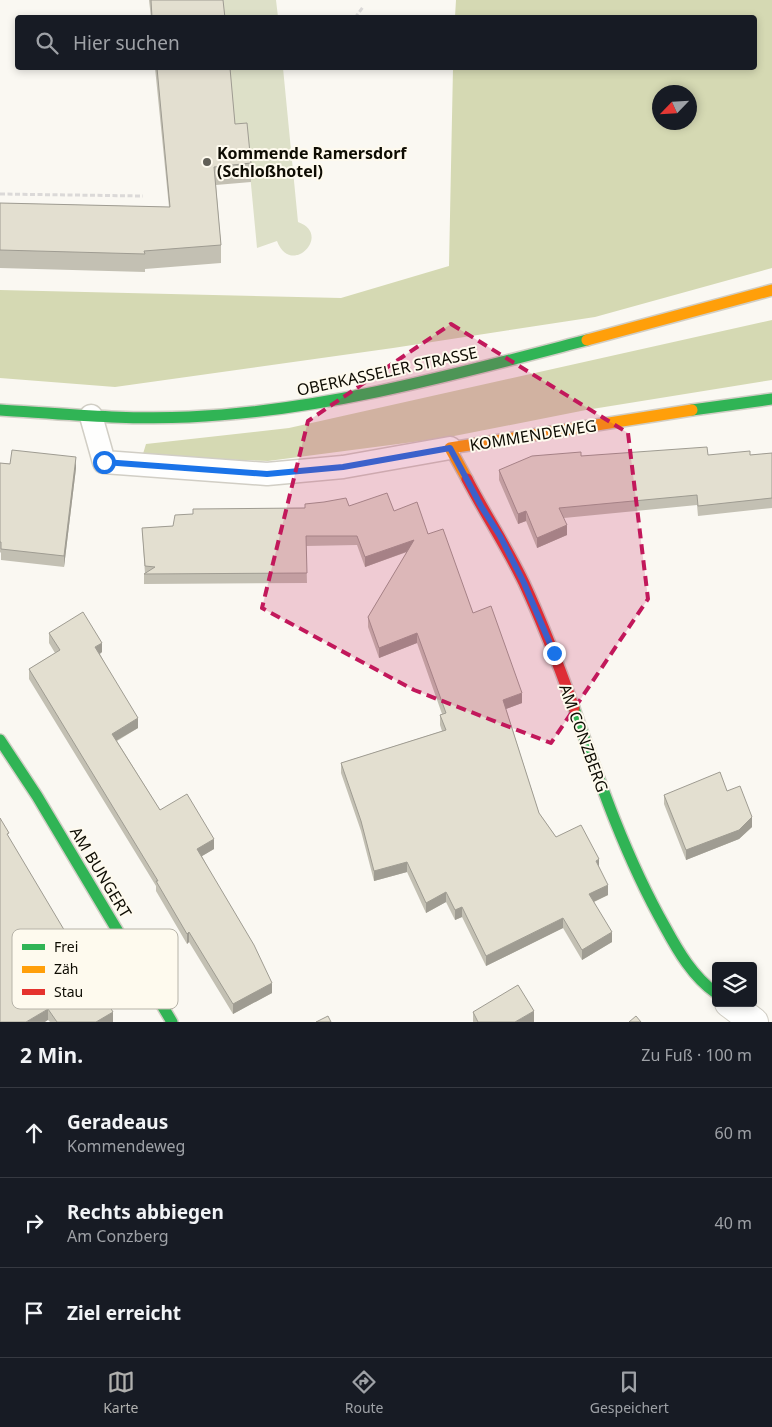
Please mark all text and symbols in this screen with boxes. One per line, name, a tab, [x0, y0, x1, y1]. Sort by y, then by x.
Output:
search box	[15, 15, 757, 70]
icon: search	[33, 29, 61, 57]
text: Hier suchen	[73, 30, 180, 56]
north arrow	[652, 85, 697, 130]
place label: Kommende Ramersdorf (Schloßhotel)	[217, 142, 407, 182]
marker: Kommende Ramersdorf (Schloßhotel)	[201, 156, 213, 168]
street label: OBERKASSELER STRASSE	[295, 341, 479, 401]
street label: KOMMENDEWEG	[468, 414, 598, 456]
route start	[93, 451, 116, 474]
route end	[543, 642, 566, 665]
street label: AM CONZBERG	[554, 681, 614, 795]
street label: AM BUNGERT	[65, 822, 137, 922]
legend	[12, 929, 178, 1009]
text: Frei	[54, 937, 78, 956]
text: Zäh	[54, 959, 79, 978]
map controls	[712, 962, 757, 1007]
button: layers	[712, 962, 757, 1007]
text: Stau	[54, 982, 83, 1001]
text: 2 Min.	[20, 1041, 83, 1069]
text: Zu Fuß · 100 m	[641, 1044, 752, 1066]
text: Geradeaus	[67, 1109, 168, 1135]
icon: ahead	[20, 1119, 48, 1147]
text: 60 m	[715, 1122, 752, 1144]
text: Kommendeweg	[67, 1135, 185, 1157]
text: Rechts abbiegen	[67, 1199, 224, 1225]
icon: right	[20, 1209, 48, 1237]
text: 40 m	[715, 1212, 752, 1234]
text: Am Conzberg	[67, 1225, 169, 1247]
icon: arrive	[20, 1299, 48, 1327]
text: Ziel erreicht	[67, 1300, 181, 1326]
tab: Karte	[103, 1368, 138, 1417]
tab: Route	[345, 1368, 383, 1417]
tab: Gespeichert	[590, 1368, 669, 1417]

